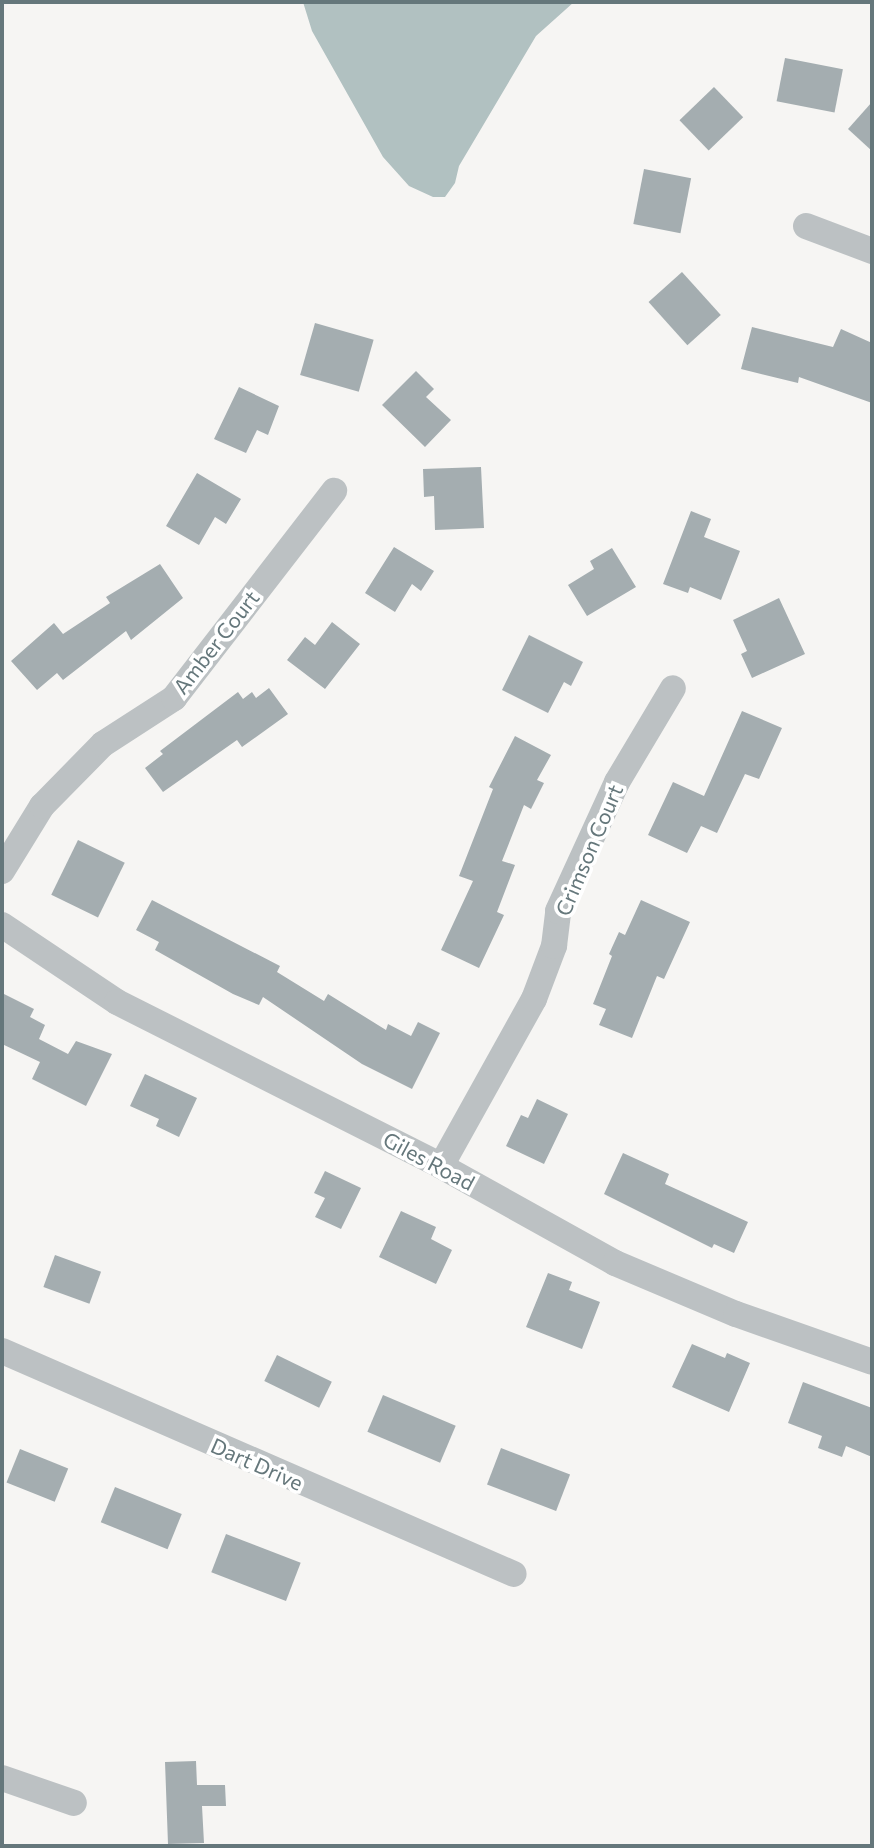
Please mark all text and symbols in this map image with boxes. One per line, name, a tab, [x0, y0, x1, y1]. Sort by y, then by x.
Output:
street label: Amber Court	[168, 585, 264, 699]
street label: Crimson Court	[550, 780, 628, 920]
street label: Giles Road	[379, 1126, 479, 1196]
street label: Dart Drive	[207, 1433, 307, 1495]

